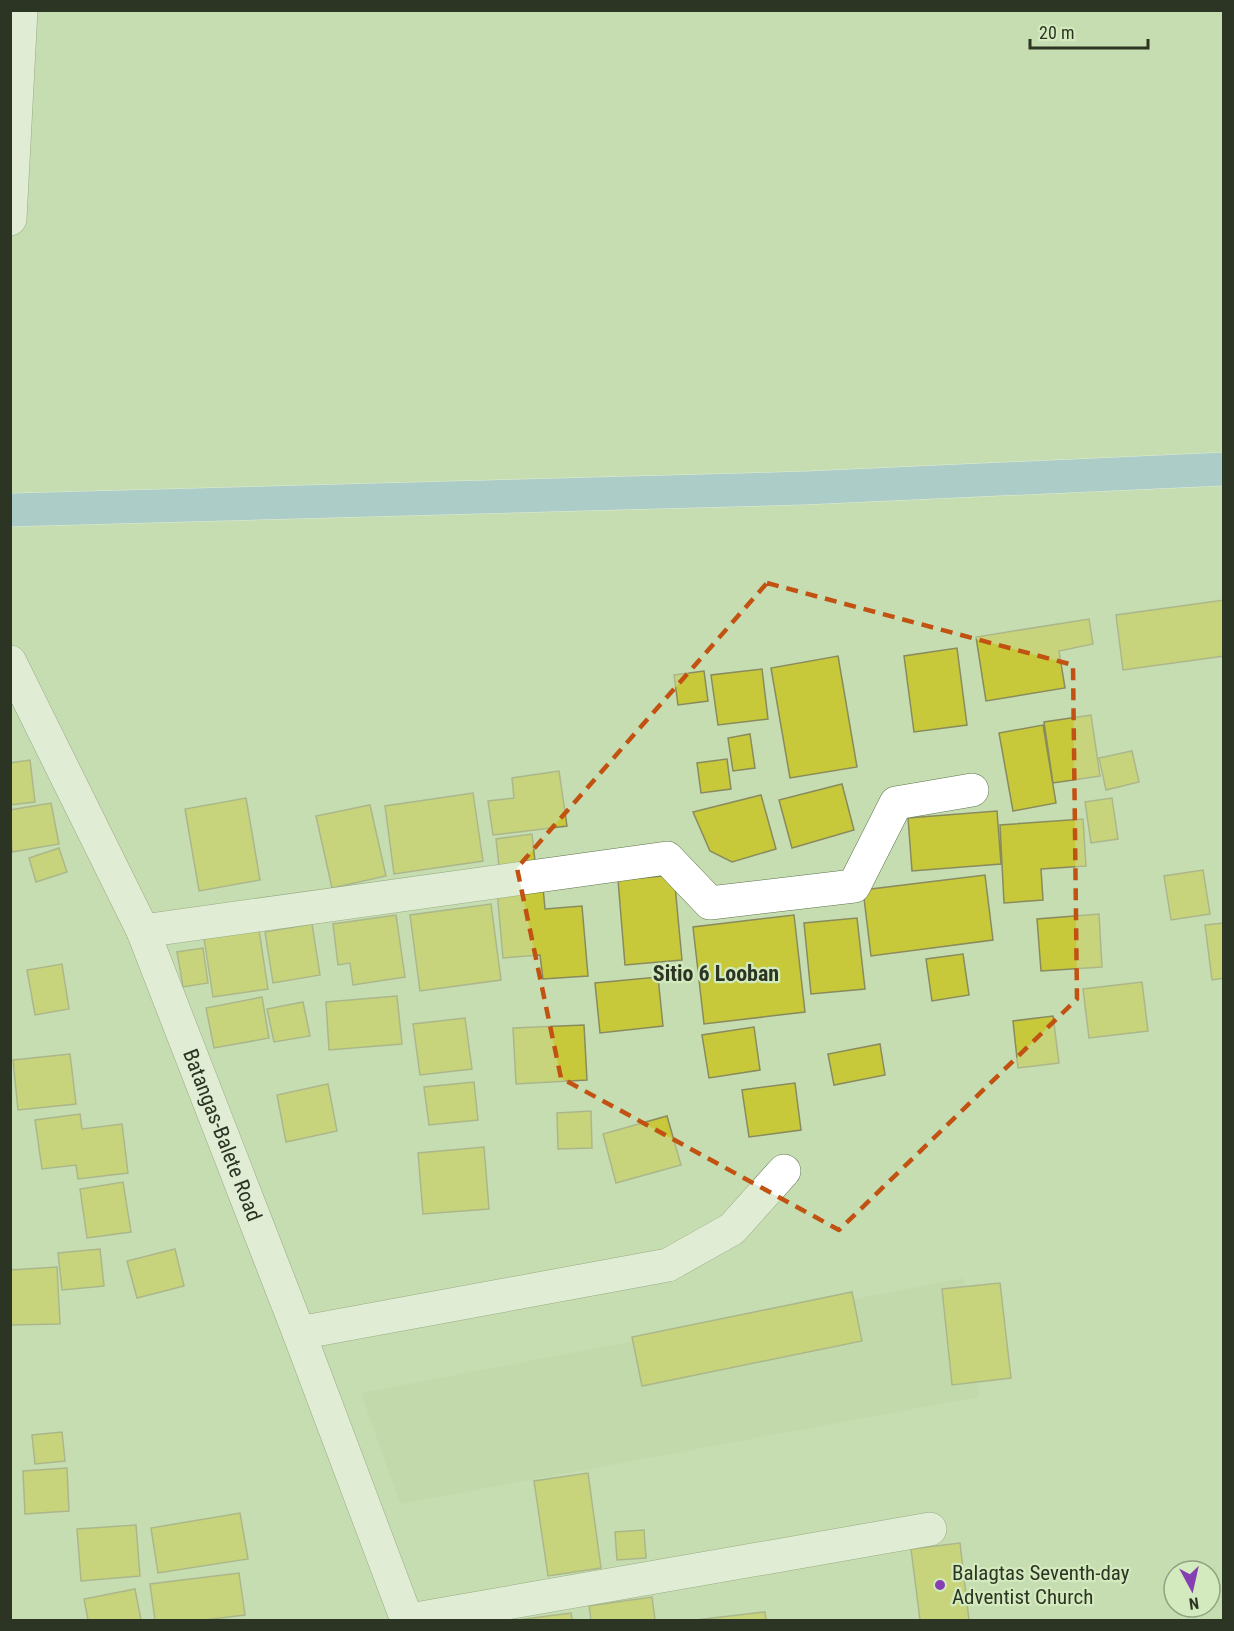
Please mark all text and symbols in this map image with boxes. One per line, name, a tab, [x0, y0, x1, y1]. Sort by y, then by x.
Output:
scale bar	[1030, 12, 1148, 50]
text: 20 m	[1039, 22, 1074, 43]
district label: Sitio 6 Looban	[653, 961, 779, 986]
street label: Batangas-Balete Road	[178, 1046, 266, 1224]
north arrow	[1162, 1559, 1222, 1619]
place label: Balagtas Seventh-day Adventist Church	[952, 1561, 1130, 1609]
marker: Balagtas Seventh-day Adventist Church	[933, 1578, 947, 1592]
text: N	[1188, 1593, 1200, 1613]

